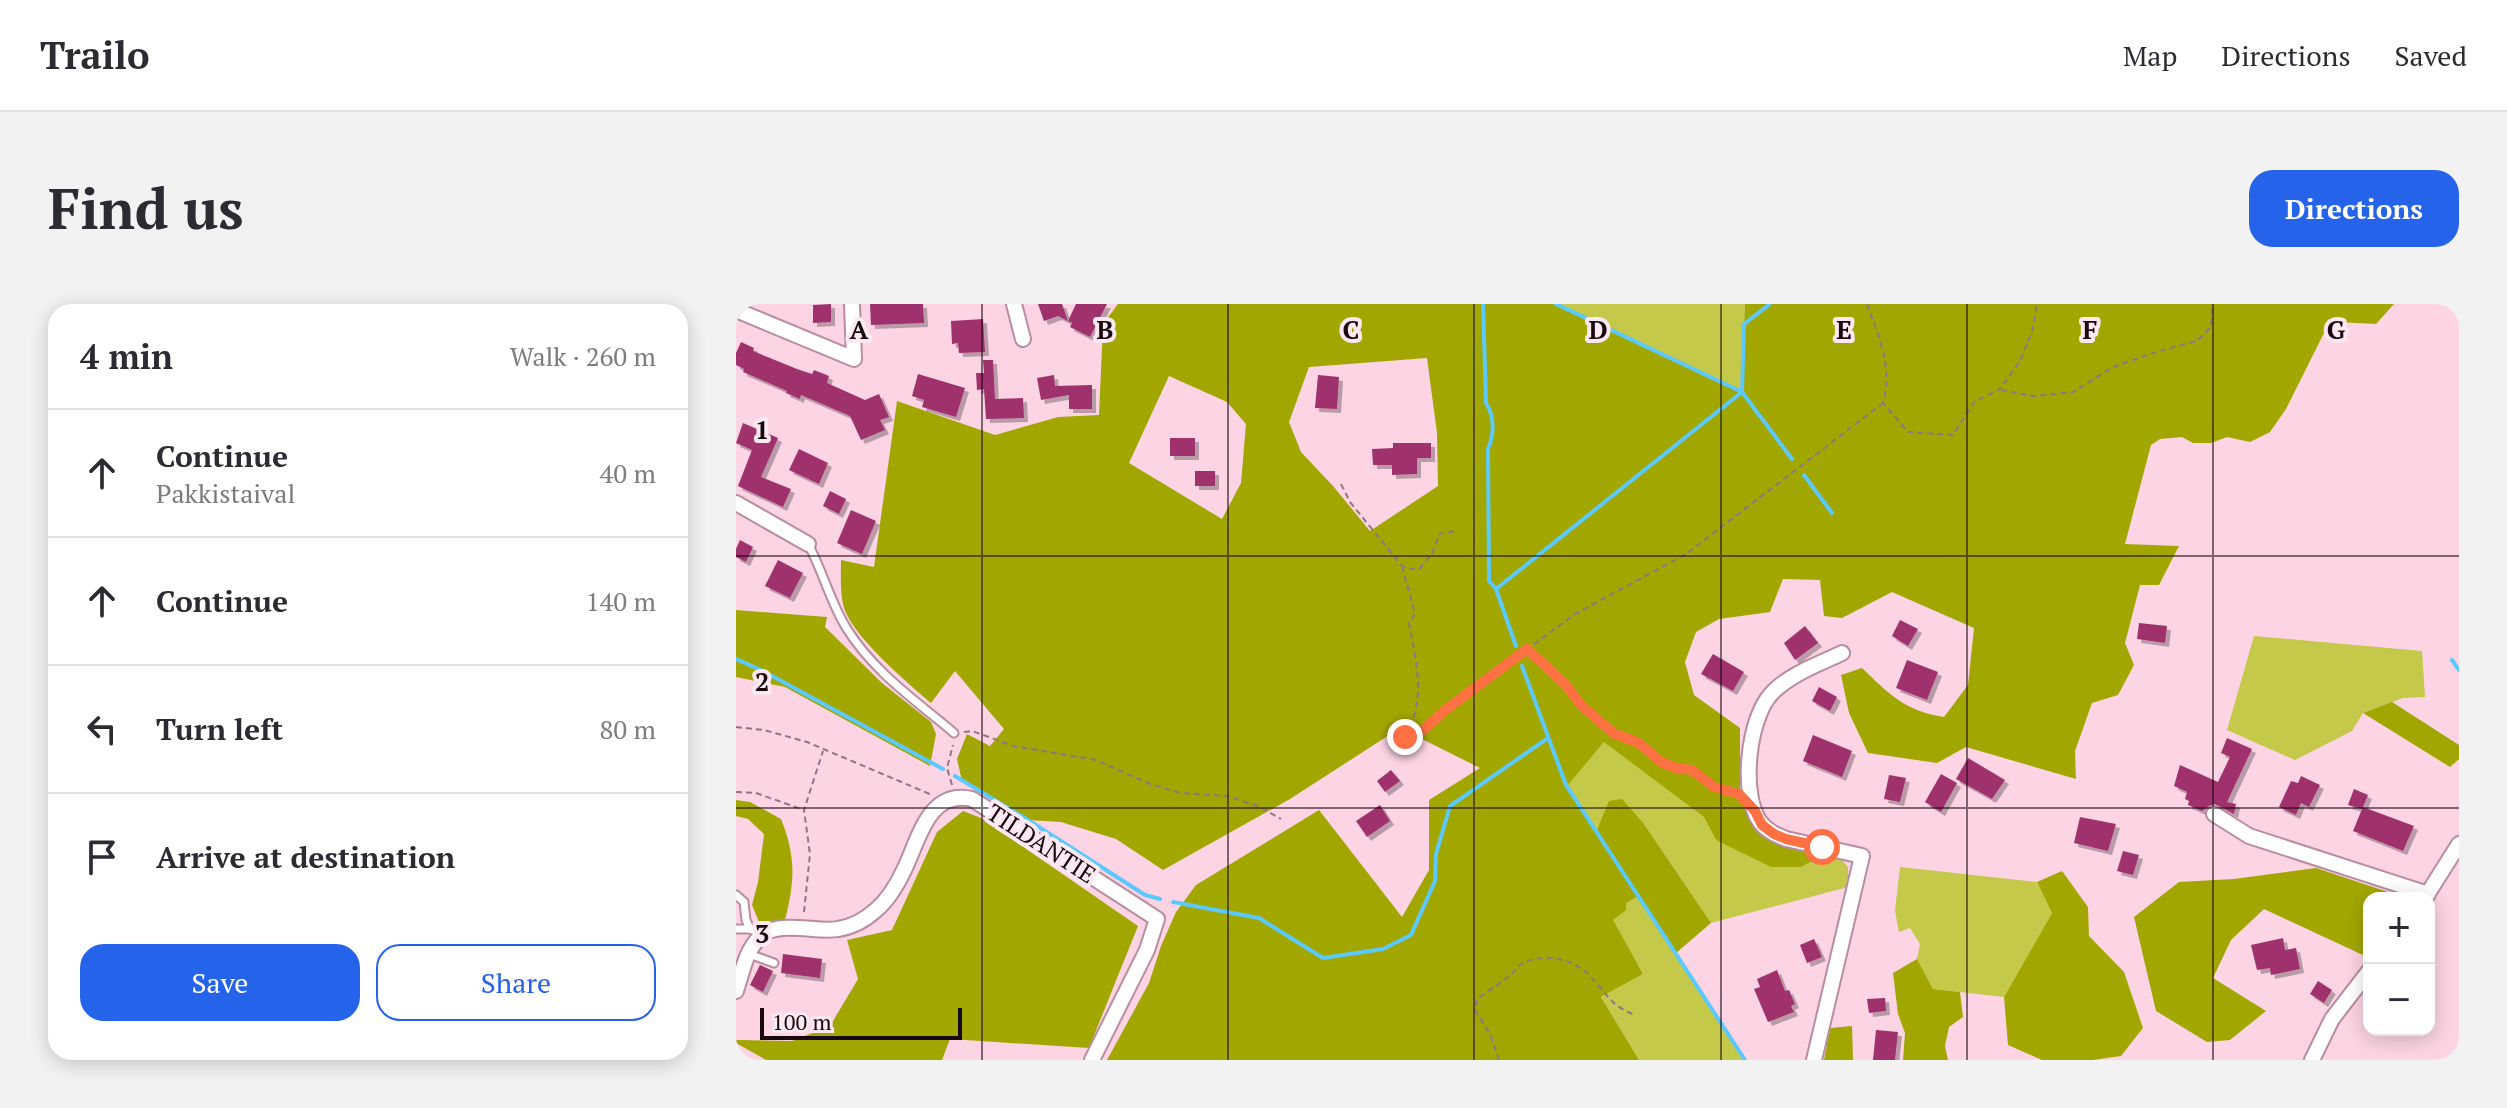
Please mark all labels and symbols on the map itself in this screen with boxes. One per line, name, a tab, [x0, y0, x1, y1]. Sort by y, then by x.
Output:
text: A	[850, 312, 869, 346]
text: B	[1097, 312, 1113, 346]
text: C	[1343, 312, 1359, 346]
text: D	[1588, 312, 1608, 346]
text: E	[1836, 312, 1852, 346]
text: F	[2083, 312, 2098, 346]
text: G	[2327, 312, 2346, 346]
text: 1	[755, 412, 769, 446]
text: 2	[755, 664, 769, 698]
route end	[1387, 719, 1423, 755]
street label: TILDANTIE	[981, 796, 1102, 890]
route start	[1804, 829, 1840, 865]
text: 3	[755, 916, 769, 950]
scale bar	[760, 1004, 962, 1040]

